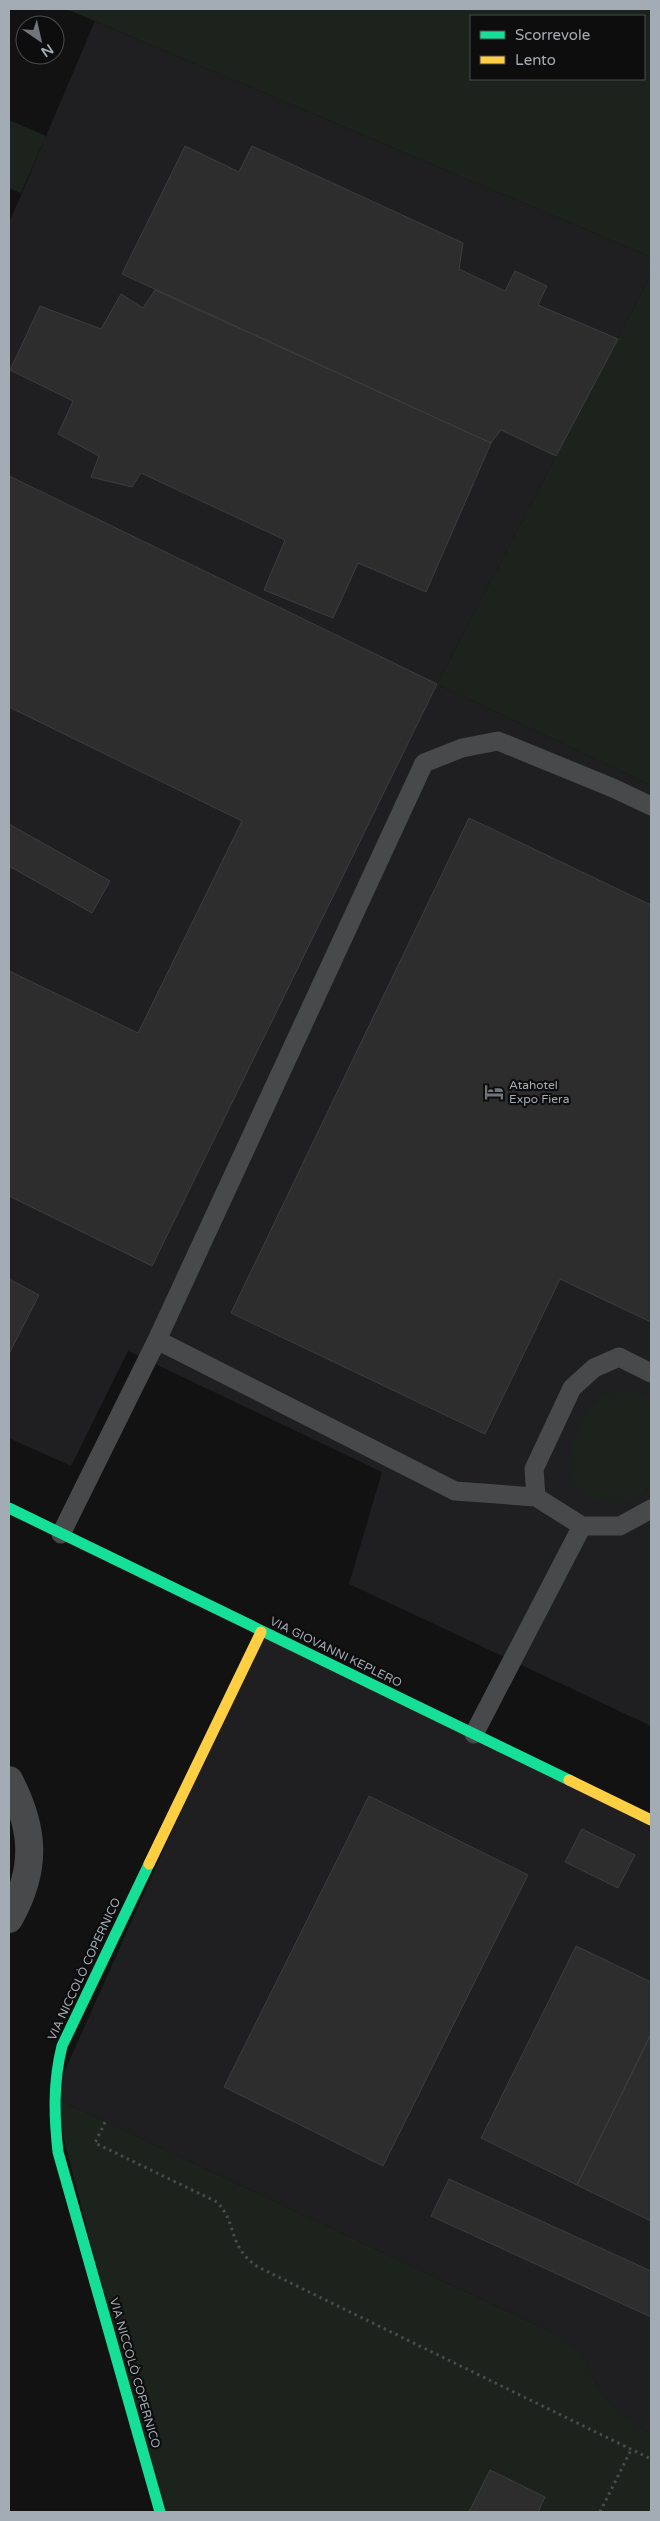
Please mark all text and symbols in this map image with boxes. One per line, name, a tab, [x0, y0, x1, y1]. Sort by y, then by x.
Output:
north arrow	[15, 15, 65, 65]
legend	[470, 15, 645, 80]
text: Scorrevole	[515, 26, 590, 44]
text: N	[38, 40, 56, 61]
text: Lento	[515, 51, 556, 69]
place label: Atahotel Expo Fiera	[509, 1078, 569, 1106]
hotel icon: Atahotel Expo Fiera	[483, 1081, 505, 1103]
street label: VIA GIOVANNI KEPLERO	[268, 1614, 404, 1690]
street label: VIA NICCOLÒ COPERNICO	[45, 1895, 123, 2042]
street label: VIA NICCOLÒ COPERNICO	[107, 2296, 163, 2450]

